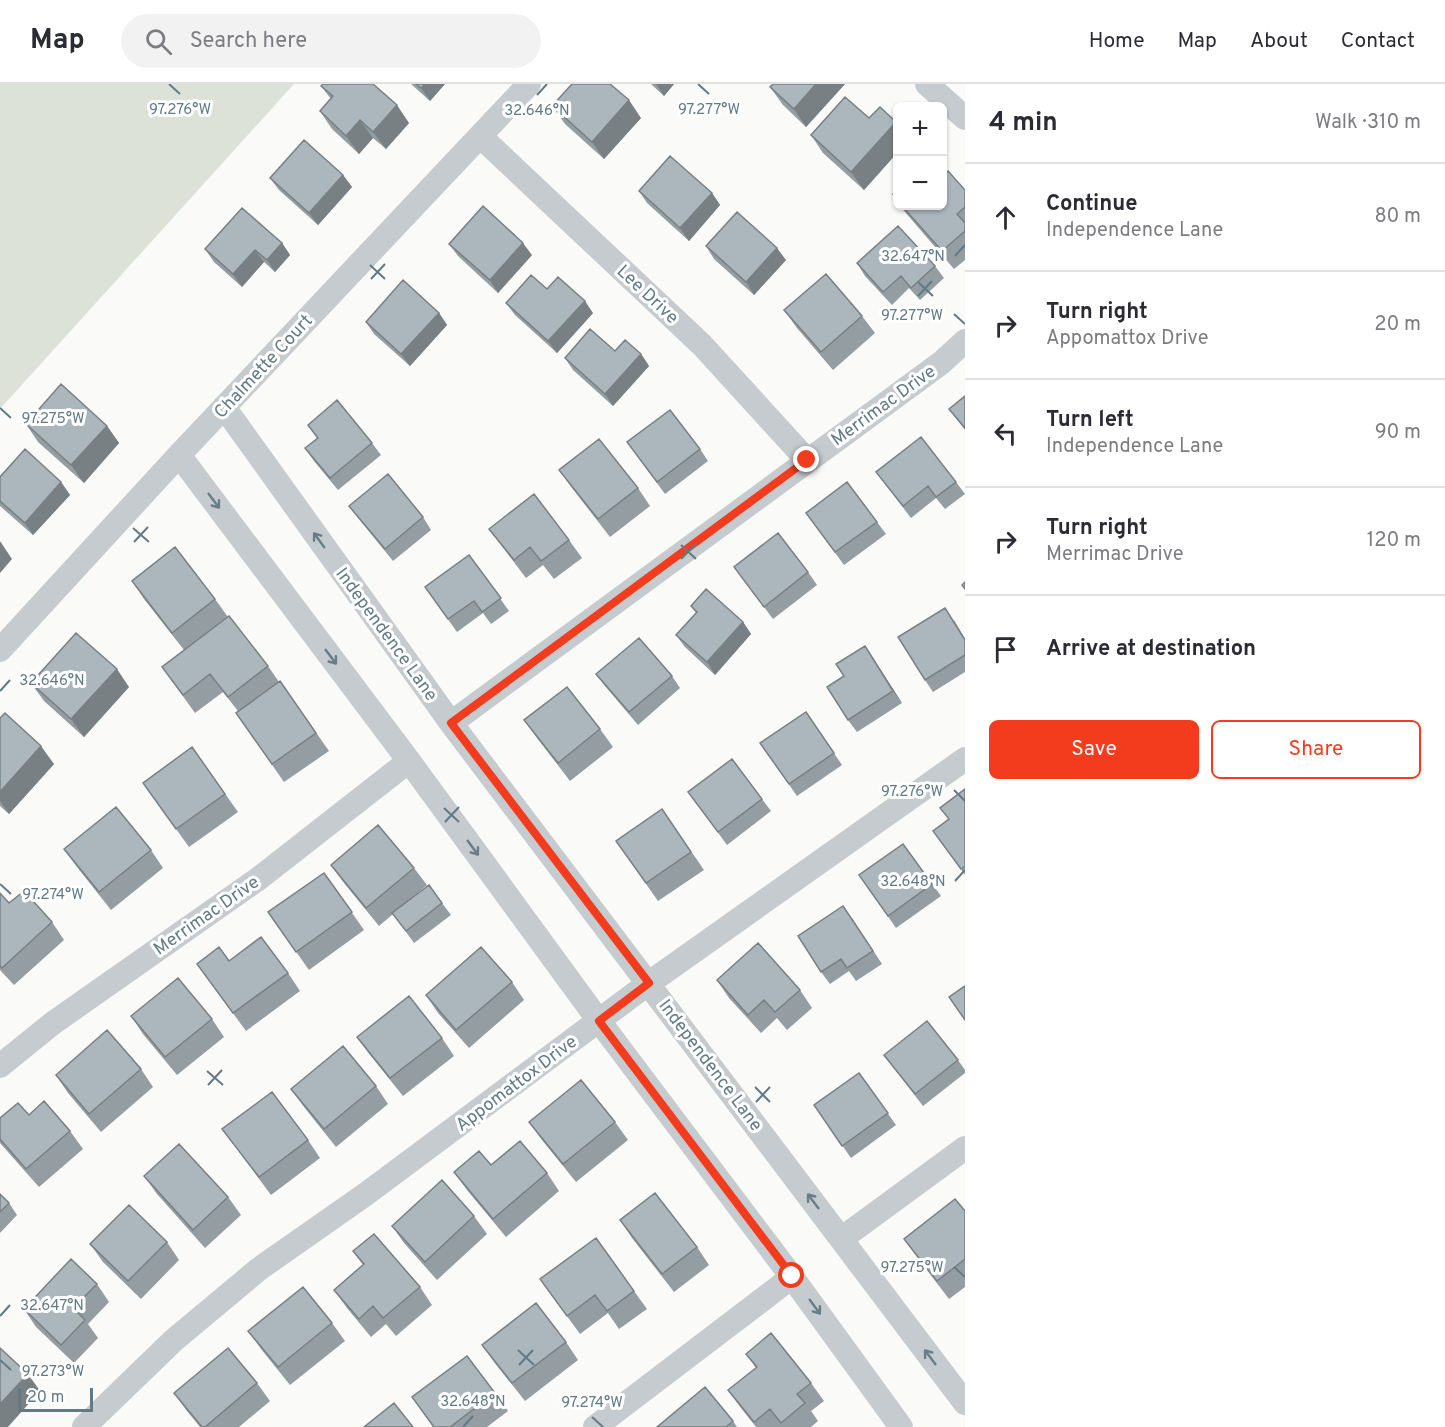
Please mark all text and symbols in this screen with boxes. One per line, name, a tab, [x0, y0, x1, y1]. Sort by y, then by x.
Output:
search box	[121, 14, 541, 68]
text: Map	[30, 23, 85, 59]
icon: search	[142, 25, 175, 58]
text: Search here	[190, 28, 307, 55]
text: Home	[1089, 28, 1145, 55]
text: Map	[1178, 28, 1217, 55]
text: About	[1250, 28, 1308, 55]
text: Contact	[1341, 28, 1415, 55]
text: 97.276°W	[149, 101, 211, 120]
text: 97.277°W	[678, 101, 740, 120]
text: 32.646°N	[504, 102, 570, 121]
map controls	[893, 102, 947, 210]
button: +	[893, 102, 947, 156]
text: 4 min	[989, 107, 1058, 140]
text: Walk · 310 m	[1315, 110, 1421, 136]
button: −	[893, 156, 947, 210]
text: Continue	[1046, 191, 1137, 218]
icon: ahead	[989, 201, 1022, 234]
text: 80 m	[1375, 204, 1421, 230]
text: Independence Lane	[1046, 218, 1223, 244]
text: 32.647°N	[881, 248, 945, 267]
street label: Lee Drive	[611, 261, 683, 330]
text: Turn right	[1046, 299, 1148, 326]
text: 97.277°W	[881, 307, 943, 326]
icon: right	[989, 309, 1022, 342]
street label: Chalmette Court	[210, 310, 318, 424]
text: 20 m	[1374, 312, 1421, 338]
text: Appomattox Drive	[1046, 326, 1209, 352]
street label: Merrimac Drive	[827, 361, 941, 452]
text: Turn left	[1046, 407, 1134, 434]
text: 97.275°W	[21, 410, 85, 429]
icon: left	[989, 417, 1022, 450]
text: 90 m	[1375, 420, 1421, 446]
text: Independence Lane	[1046, 434, 1223, 460]
route end	[793, 446, 819, 472]
one-way arrow	[208, 493, 221, 509]
text: Turn right	[1046, 515, 1148, 542]
icon: right	[989, 525, 1022, 558]
text: 120 m	[1367, 528, 1421, 554]
one-way arrow	[313, 532, 325, 548]
text: Merrimac Drive	[1046, 542, 1183, 568]
street label: Independence Lane	[330, 564, 442, 706]
icon: arrive	[989, 633, 1022, 666]
text: Arrive at destination	[1046, 636, 1256, 663]
one-way arrow	[325, 649, 338, 665]
text: 32.646°N	[19, 672, 85, 691]
button: Save	[989, 720, 1199, 779]
button: Share	[1211, 720, 1421, 779]
text: 97.276°W	[881, 783, 943, 802]
one-way arrow	[466, 839, 479, 855]
street label: Merrimac Drive	[150, 871, 264, 961]
text: 32.648°N	[880, 873, 946, 892]
text: 97.274°W	[22, 886, 84, 905]
street label: Independence Lane	[653, 995, 767, 1137]
street label: Appomattox Drive	[452, 1031, 582, 1137]
one-way arrow	[806, 1193, 819, 1209]
text: 97.275°W	[880, 1259, 944, 1278]
route start	[778, 1262, 804, 1288]
text: 32.647°N	[20, 1297, 84, 1316]
one-way arrow	[808, 1299, 821, 1315]
one-way arrow	[924, 1349, 936, 1365]
text: 97.273°W	[22, 1363, 84, 1382]
scale bar	[18, 1385, 93, 1412]
text: 20 m	[27, 1388, 64, 1408]
text: 32.648°N	[440, 1393, 506, 1412]
text: 97.274°W	[561, 1394, 623, 1413]

